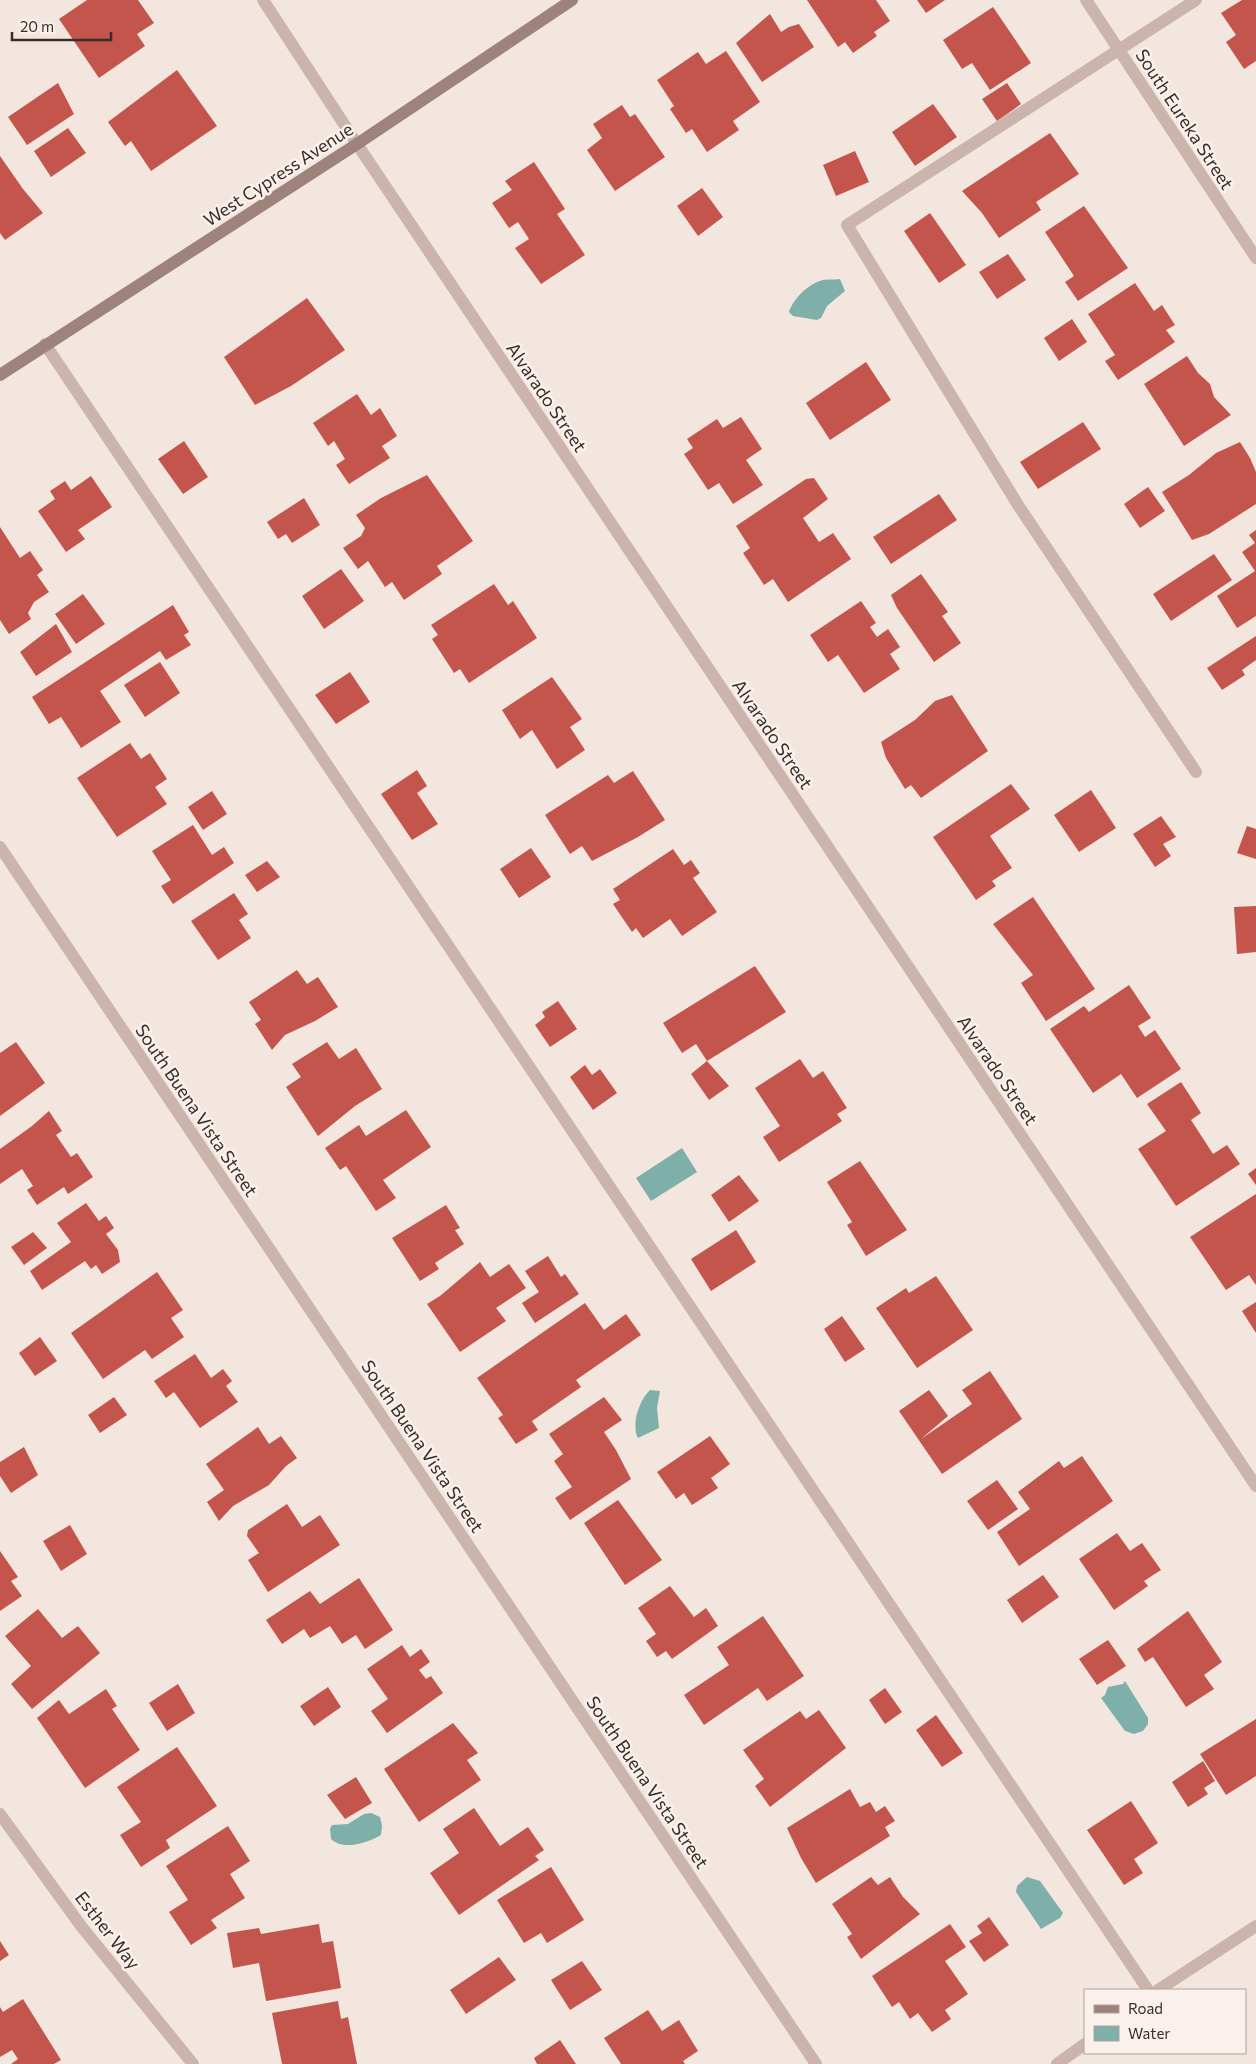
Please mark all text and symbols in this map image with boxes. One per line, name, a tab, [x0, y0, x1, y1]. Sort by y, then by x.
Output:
scale bar	[12, 10, 111, 42]
text: 20 m	[20, 17, 54, 35]
street label: South Eureka Street	[1131, 45, 1239, 193]
street label: West Cypress Avenue	[199, 117, 357, 231]
street label: Alvarado Street	[502, 338, 592, 456]
street label: Alvarado Street	[728, 675, 818, 793]
street label: Alvarado Street	[953, 1011, 1043, 1129]
street label: South Buena Vista Street	[131, 1020, 263, 1200]
street label: South Buena Vista Street	[357, 1356, 489, 1536]
street label: South Buena Vista Street	[582, 1692, 714, 1872]
street label: Esther Way	[71, 1887, 145, 1973]
legend	[1084, 1989, 1246, 2054]
text: Road	[1128, 1999, 1163, 2017]
text: Water	[1128, 2024, 1170, 2042]

